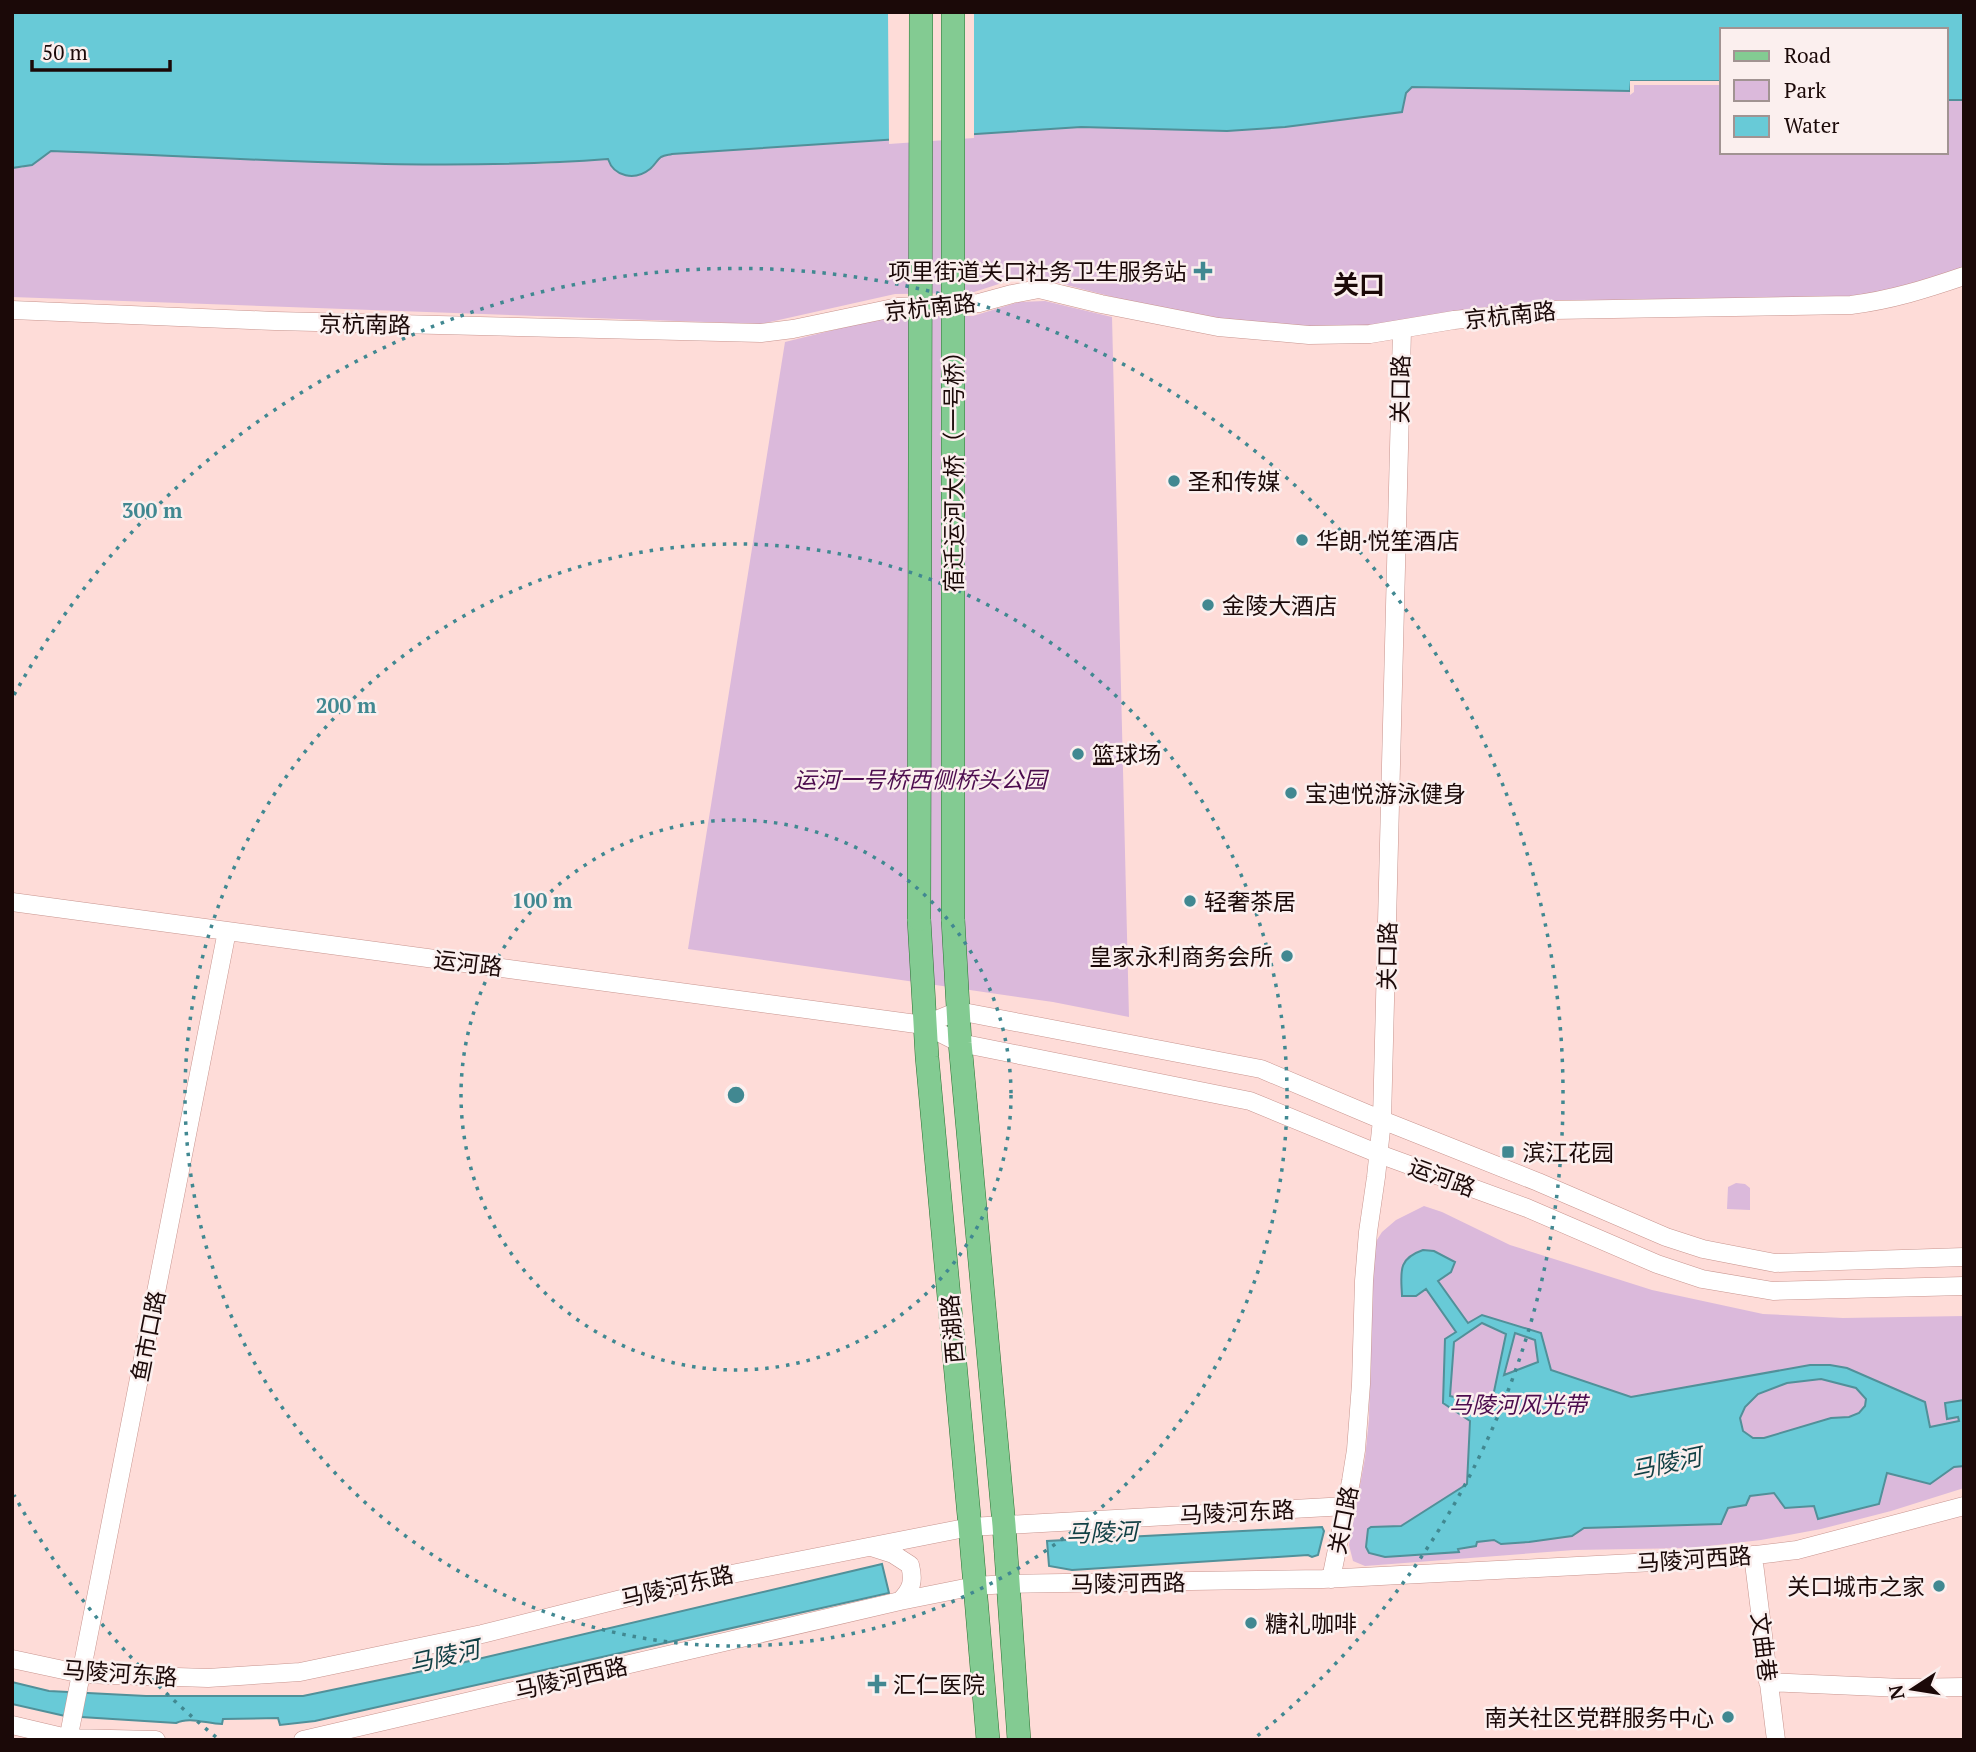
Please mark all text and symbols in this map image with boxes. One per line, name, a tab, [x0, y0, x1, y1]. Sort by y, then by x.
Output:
scale bar	[32, 28, 170, 72]
legend	[1720, 28, 1948, 154]
text: 50 m	[42, 38, 88, 66]
text: Road	[1784, 41, 1831, 69]
text: Park	[1784, 76, 1826, 104]
text: Water	[1784, 111, 1839, 139]
place label: 项里街道关口社务卫生服务站	[888, 256, 1187, 287]
marker: 项里街道关口社务卫生服务站	[1193, 261, 1213, 281]
district label: 关口	[1333, 267, 1385, 301]
street label: 京杭南路	[883, 287, 977, 327]
street label: 京杭南路	[1463, 295, 1557, 335]
street label: 京杭南路	[319, 308, 411, 340]
street label: 宿迁运河大桥（一号桥）	[938, 340, 969, 593]
street label: 关口路	[1384, 354, 1416, 424]
place label: 圣和传媒	[1188, 466, 1280, 497]
marker: 圣和传媒	[1166, 473, 1182, 489]
text: 300 m	[122, 496, 183, 524]
place label: 华朗·悦笙酒店	[1316, 525, 1460, 556]
marker: 华朗·悦笙酒店	[1294, 532, 1310, 548]
place label: 金陵大酒店	[1222, 590, 1337, 621]
marker: 金陵大酒店	[1200, 597, 1216, 613]
text: 200 m	[316, 691, 377, 719]
place label: 篮球场	[1092, 739, 1161, 770]
marker: 篮球场	[1070, 746, 1086, 762]
park label: 运河一号桥西侧桥头公园	[794, 764, 1050, 795]
place label: 宝迪悦游泳健身	[1305, 778, 1466, 809]
marker: 宝迪悦游泳健身	[1283, 785, 1299, 801]
text: 100 m	[512, 886, 573, 914]
place label: 轻奢茶居	[1204, 886, 1296, 917]
marker: 轻奢茶居	[1182, 893, 1198, 909]
street label: 关口路	[1371, 921, 1403, 991]
place label: 皇家永利商务会所	[1089, 941, 1273, 972]
street label: 运河路	[432, 943, 504, 983]
marker: 皇家永利商务会所	[1279, 948, 1295, 964]
centre of rings	[724, 1083, 748, 1107]
place label: 滨江花园	[1522, 1137, 1614, 1168]
marker: 滨江花园	[1500, 1144, 1516, 1160]
street label: 运河路	[1404, 1151, 1480, 1203]
street label: 鱼市口路	[124, 1288, 172, 1384]
street label: 西湖路	[934, 1293, 970, 1365]
park label: 马陵河风光带	[1449, 1389, 1591, 1420]
water label: 马陵河	[1627, 1439, 1708, 1486]
street label: 关口路	[1321, 1483, 1365, 1557]
street label: 马陵河东路	[1179, 1494, 1295, 1530]
water label: 马陵河	[1065, 1515, 1143, 1549]
street label: 马陵河西路	[1636, 1540, 1752, 1578]
street label: 马陵河东路	[617, 1558, 737, 1614]
street label: 马陵河西路	[1070, 1566, 1186, 1600]
place label: 关口城市之家	[1787, 1571, 1925, 1602]
marker: 关口城市之家	[1931, 1578, 1947, 1594]
place label: 糖礼咖啡	[1265, 1608, 1357, 1639]
street label: 文曲巷	[1744, 1611, 1784, 1683]
marker: 糖礼咖啡	[1243, 1615, 1259, 1631]
water label: 马陵河	[405, 1631, 487, 1680]
street label: 马陵河西路	[511, 1650, 631, 1706]
street label: 马陵河东路	[62, 1654, 178, 1692]
north arrow	[1878, 1654, 1948, 1724]
place label: 汇仁医院	[893, 1669, 985, 1700]
marker: 汇仁医院	[867, 1674, 887, 1694]
text: N	[1882, 1682, 1910, 1702]
place label: 南关社区党群服务中心	[1484, 1702, 1714, 1733]
marker: 南关社区党群服务中心	[1720, 1709, 1736, 1725]

